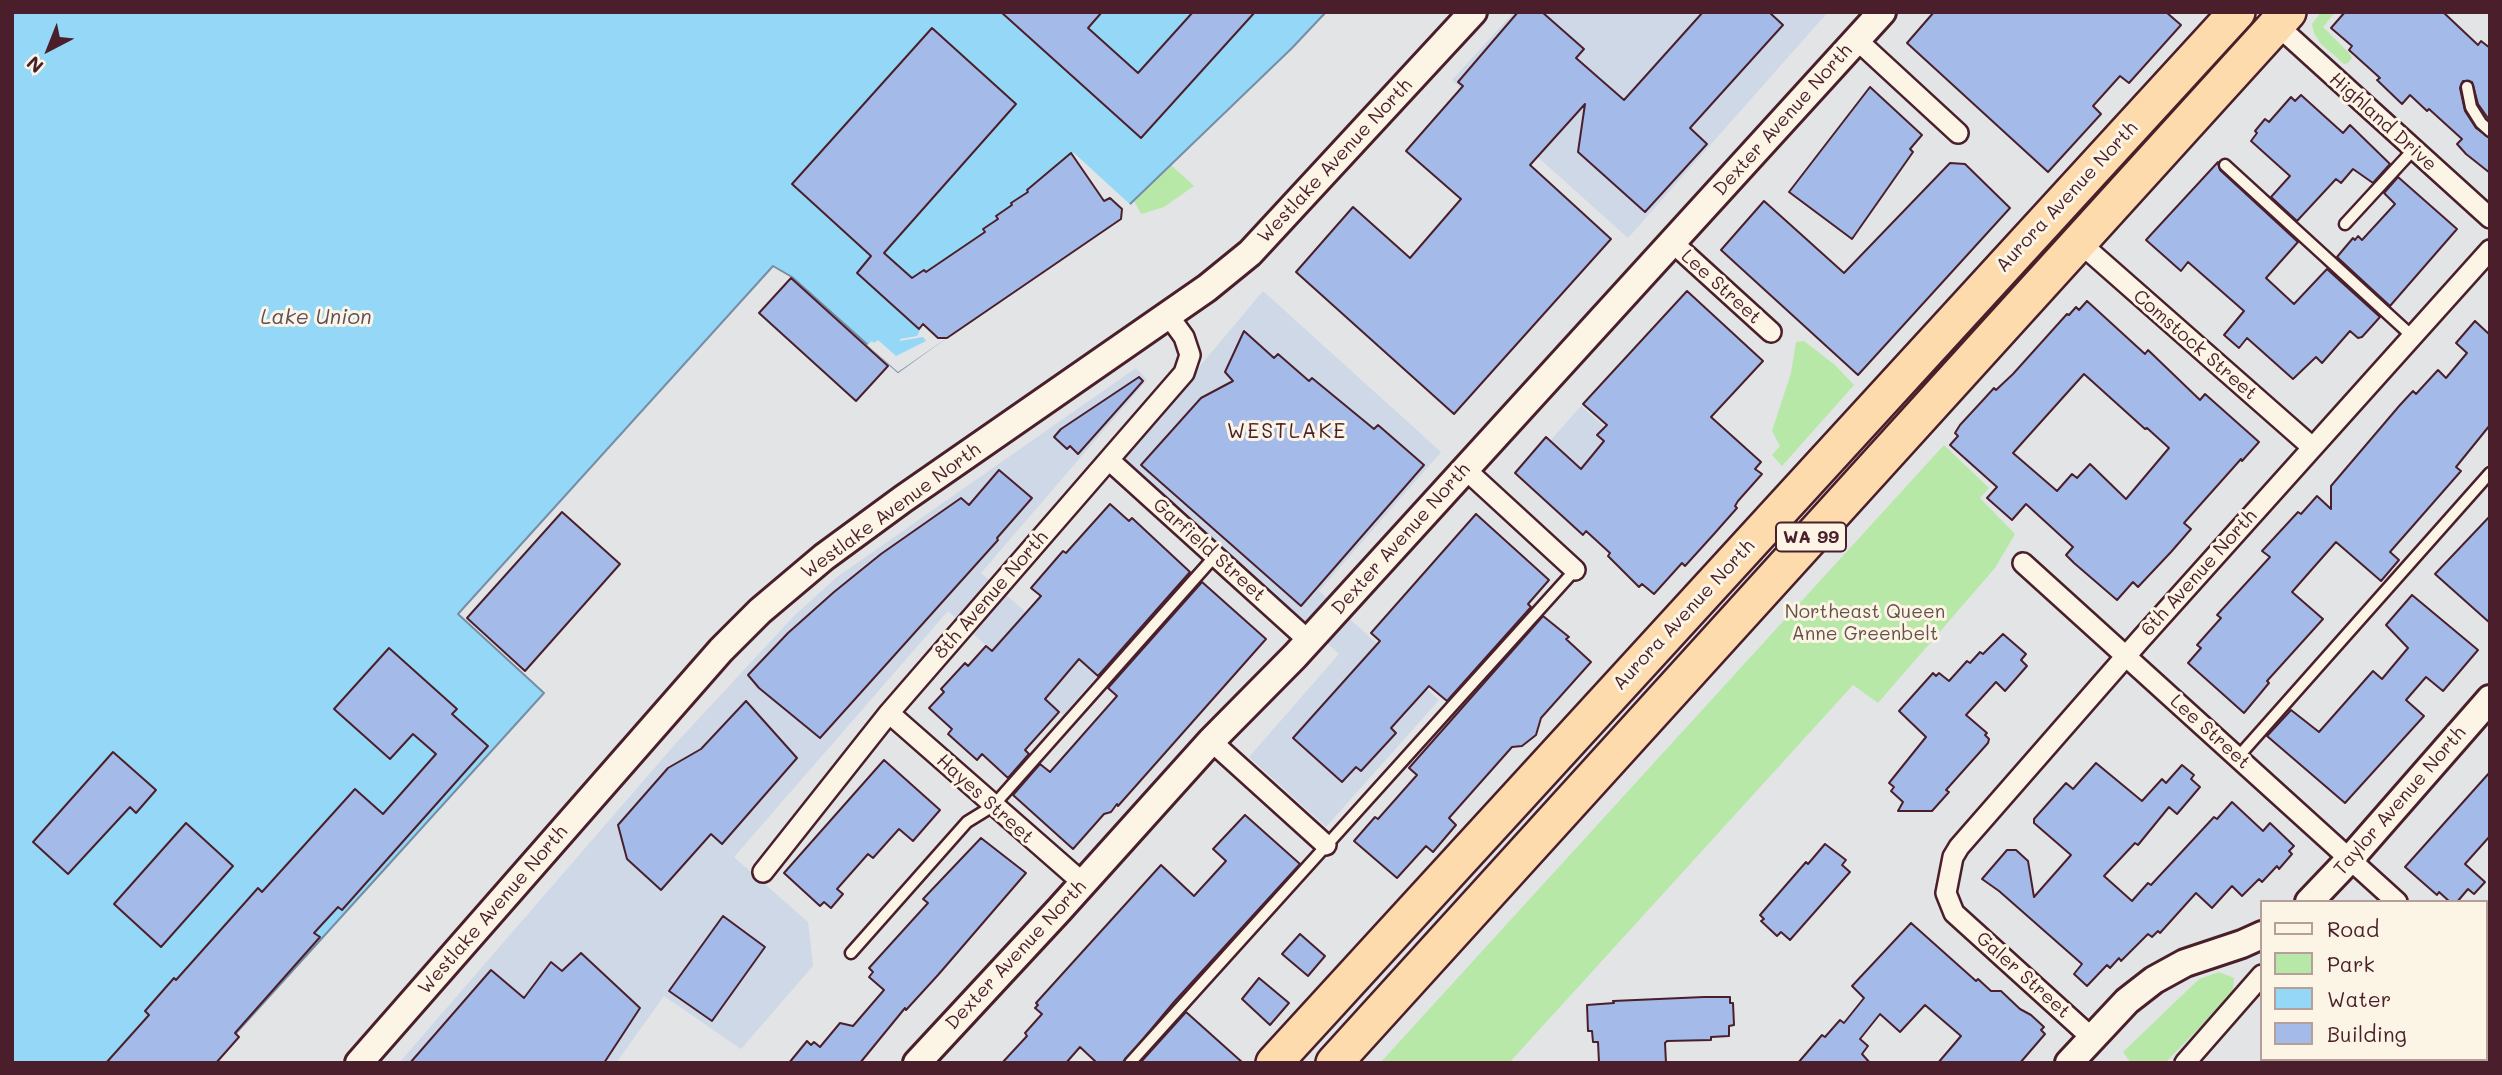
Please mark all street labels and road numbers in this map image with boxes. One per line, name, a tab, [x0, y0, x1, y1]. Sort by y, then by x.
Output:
street label: Dexter Avenue North	[1709, 40, 1857, 200]
street label: Highland Drive	[2325, 68, 2441, 176]
street label: Westlake Avenue North	[1253, 74, 1417, 248]
street label: Aurora Avenue North	[1991, 117, 2143, 277]
street label: Lee Street	[1676, 245, 1766, 329]
street label: Comstock Street	[2128, 285, 2262, 405]
street label: Westlake Avenue North	[797, 438, 985, 584]
street label: Dexter Avenue North	[1327, 459, 1475, 619]
street label: Garfield Street	[1148, 493, 1270, 607]
street label: 6th Avenue North	[2136, 505, 2262, 641]
road number: WA 99	[1776, 522, 1846, 552]
street label: 8th Avenue North	[929, 526, 1053, 664]
street label: Aurora Avenue North	[1608, 535, 1760, 695]
street label: Lee Street	[2165, 690, 2255, 774]
street label: Taylor Avenue North	[2329, 722, 2471, 880]
street label: Hayes Street	[932, 749, 1038, 849]
street label: Westlake Avenue North	[413, 821, 573, 999]
street label: Dexter Avenue North	[941, 876, 1091, 1034]
street label: Galer Street	[1971, 927, 2075, 1023]

